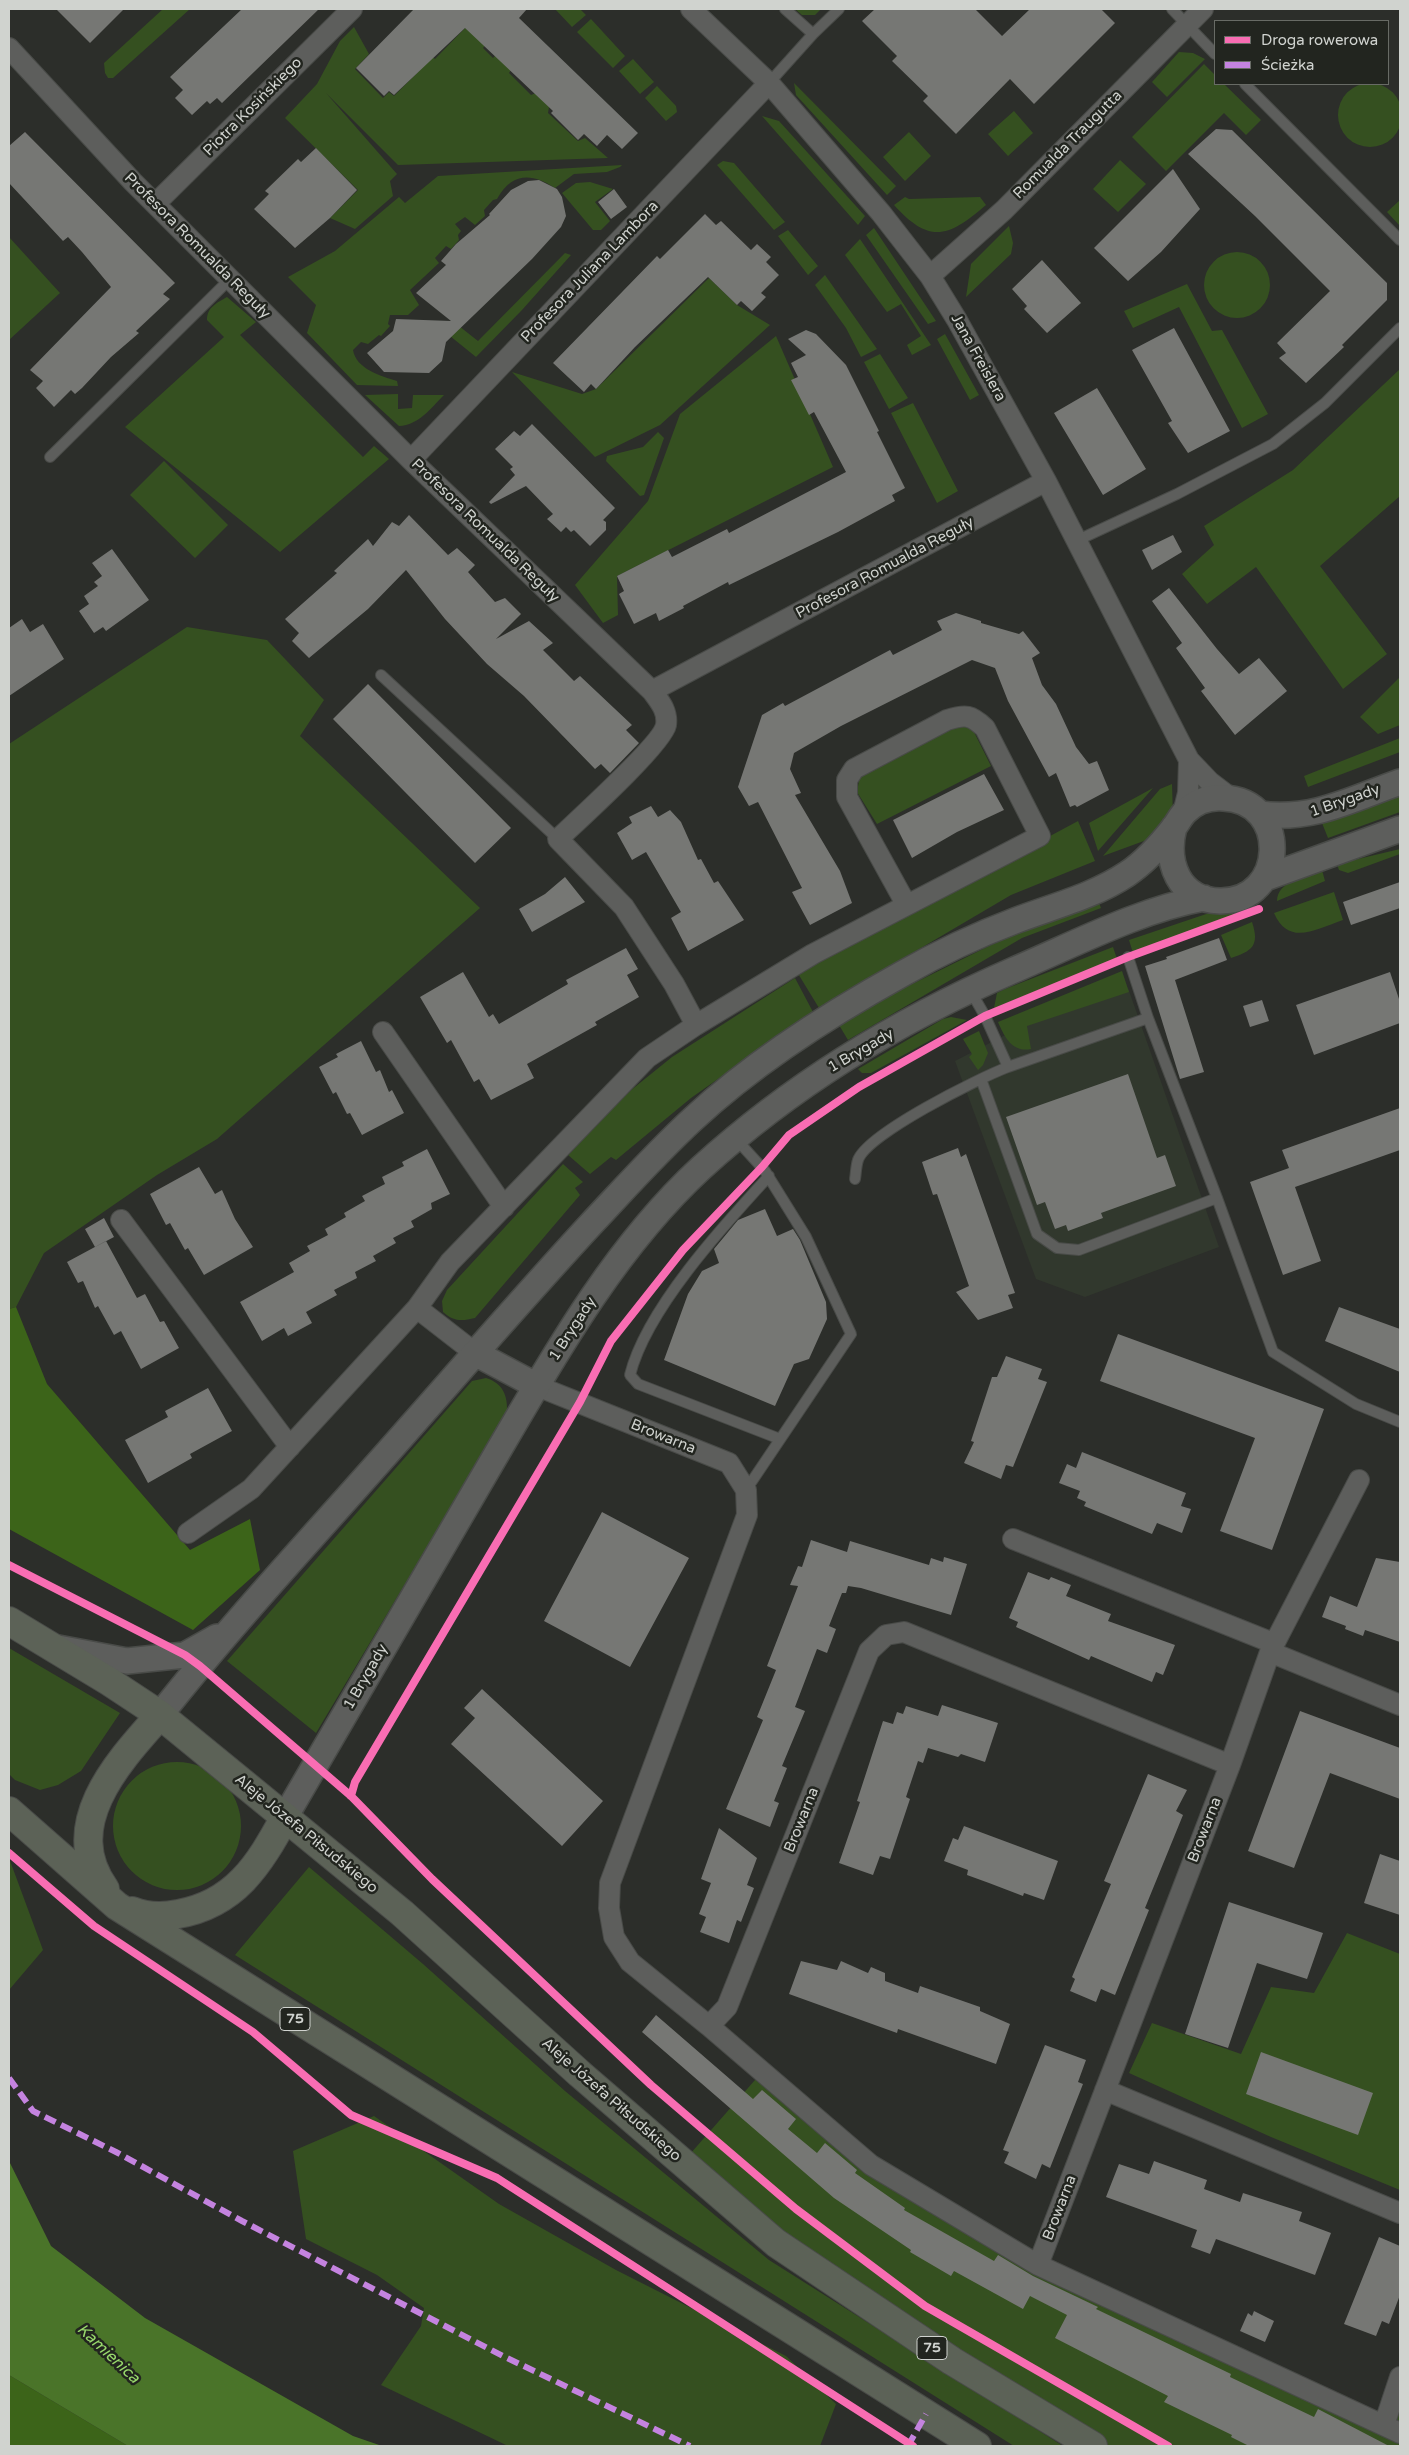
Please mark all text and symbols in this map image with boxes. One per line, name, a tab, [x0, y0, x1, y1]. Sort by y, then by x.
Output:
legend	[1214, 20, 1389, 85]
text: Droga rowerowa	[1261, 31, 1378, 49]
street label: Piotra Kosińskiego	[200, 54, 306, 160]
text: Ścieżka	[1261, 56, 1314, 74]
street label: Romualda Traugutta	[1010, 87, 1126, 203]
street label: Profesora Romualda Reguły	[120, 169, 274, 323]
street label: Profesora Juliana Lambora	[518, 197, 662, 347]
street label: Jana Freislera	[947, 311, 1009, 405]
street label: Profesora Romualda Reguły	[407, 455, 563, 607]
street label: Profesora Romualda Reguły	[793, 513, 977, 623]
street label: 1 Brygady	[1308, 781, 1382, 821]
street label: 1 Brygady	[825, 1025, 897, 1077]
street label: 1 Brygady	[546, 1294, 600, 1364]
street label: Browarna	[628, 1416, 698, 1458]
street label: 1 Brygady	[340, 1641, 392, 1713]
street label: Aleje Józefa Piłsudskiego	[231, 1771, 381, 1897]
street label: Browarna	[781, 1785, 823, 1855]
street label: Browarna	[1184, 1795, 1226, 1865]
road number: 75	[280, 2008, 310, 2030]
street label: Aleje Józefa Piłsudskiego	[538, 2034, 684, 2166]
street label: Browarna	[1039, 2173, 1081, 2243]
water label: Kamienica	[73, 2320, 143, 2388]
road number: 75	[917, 2336, 947, 2360]

